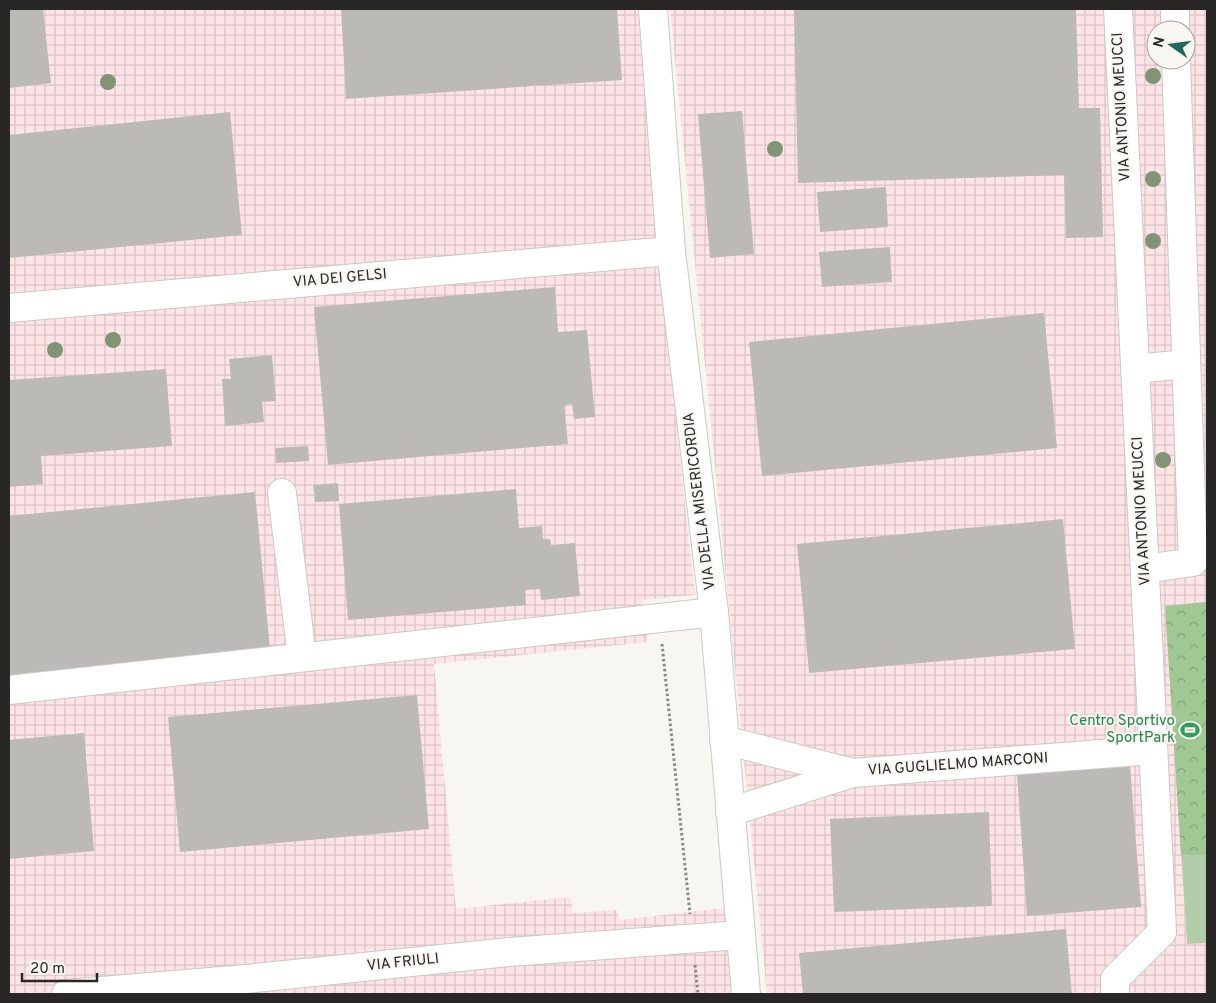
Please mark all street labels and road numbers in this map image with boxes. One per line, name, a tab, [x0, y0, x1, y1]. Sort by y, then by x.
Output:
street label: VIA ANTONIO MEUCCI	[1109, 32, 1135, 182]
street label: VIA DEI GELSI	[292, 265, 388, 293]
street label: VIA DELLA MISERICORDIA	[680, 411, 720, 591]
street label: VIA ANTONIO MEUCCI	[1129, 436, 1155, 586]
street label: VIA GUGLIELMO MARCONI	[867, 749, 1049, 781]
street label: VIA FRIULI	[366, 950, 440, 976]

